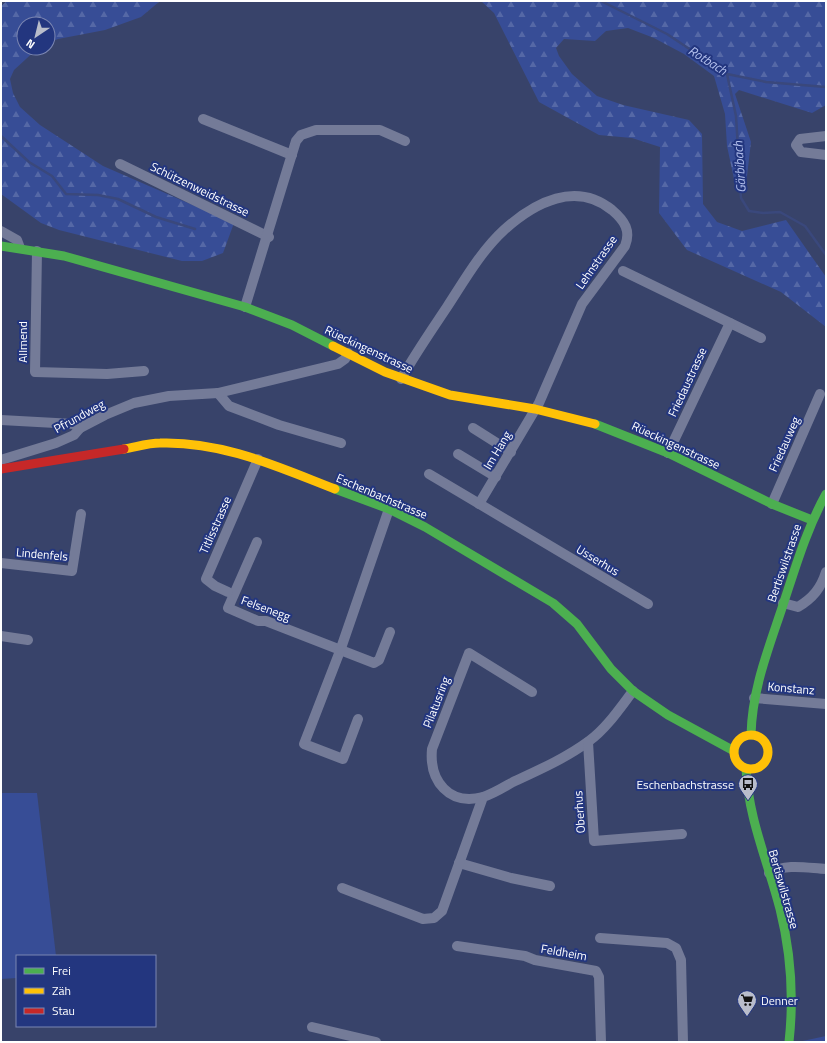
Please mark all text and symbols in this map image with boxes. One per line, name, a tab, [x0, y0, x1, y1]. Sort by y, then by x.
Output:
north arrow	[16, 16, 56, 56]
text: N	[23, 35, 38, 53]
water label: Rotbach	[685, 40, 732, 80]
water label: Gärbibach	[727, 140, 751, 194]
street label: Schützenweidstrasse	[147, 157, 253, 221]
street label: Lehnstrasse	[570, 231, 622, 293]
street label: Rüeckingenstrasse	[322, 320, 416, 378]
street label: Allmend	[13, 321, 32, 363]
street label: Friedaustrasse	[663, 344, 711, 420]
street label: Pfrundweg	[50, 394, 108, 438]
street label: Friedauweg	[763, 413, 805, 475]
street label: Rüeckingenstrasse	[629, 416, 723, 474]
street label: Im Hang	[478, 427, 516, 473]
street label: Eschenbachstrasse	[333, 468, 431, 524]
street label: Titlisstrasse	[194, 493, 236, 557]
street label: Bertiswilstrasse	[762, 521, 806, 605]
street label: Usserhus	[573, 540, 624, 581]
street label: Lindenfels	[15, 542, 69, 566]
street label: Felsenegg	[239, 590, 293, 626]
street label: Pilatusring	[417, 673, 455, 731]
street label: Konstanz	[767, 676, 815, 700]
bus stop icon: Eschenbachstrasse	[737, 773, 759, 801]
place label: Eschenbachstrasse	[636, 775, 734, 794]
street label: Oberhus	[568, 790, 590, 834]
street label: Bertiswilstrasse	[764, 847, 804, 931]
street label: Feldheim	[539, 939, 589, 965]
legend	[16, 955, 156, 1027]
text: Frei	[52, 961, 71, 980]
text: Zäh	[52, 981, 71, 1000]
supermarket icon: Denner	[736, 989, 758, 1017]
place label: Denner	[761, 991, 798, 1010]
text: Stau	[52, 1001, 75, 1020]

